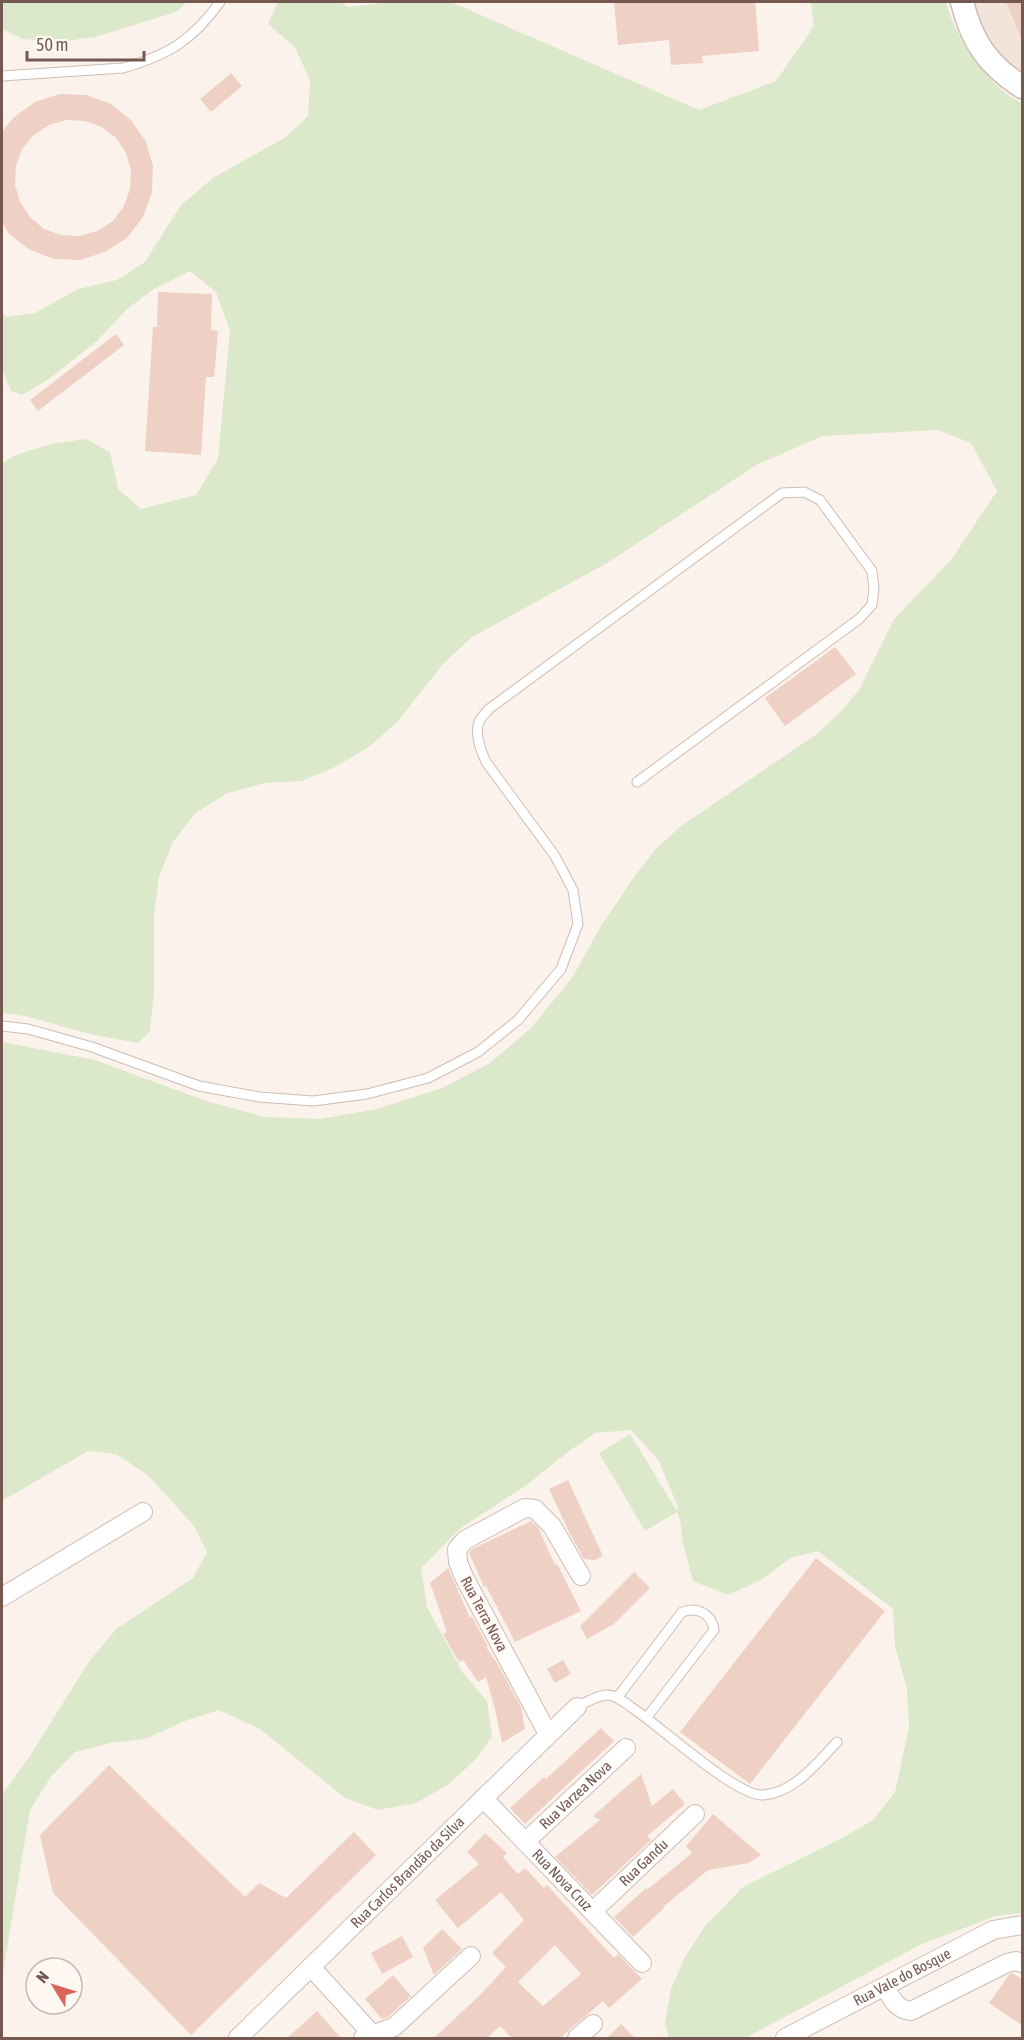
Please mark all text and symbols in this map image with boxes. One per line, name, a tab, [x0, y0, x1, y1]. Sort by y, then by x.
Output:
scale bar	[27, 24, 144, 62]
text: 50 m	[36, 34, 68, 55]
street label: Rua Terra Nova	[458, 1573, 511, 1654]
street label: Rua Varzea Nova	[536, 1757, 615, 1832]
street label: Rua Carlos Brandão da Silva	[347, 1813, 467, 1931]
street label: Rua Gandu	[616, 1835, 671, 1889]
street label: Rua Nova Cruz	[529, 1846, 596, 1914]
street label: Rua Vale do Bosque	[850, 1944, 954, 2009]
north arrow	[24, 1956, 84, 2016]
text: N	[32, 1967, 52, 1986]

